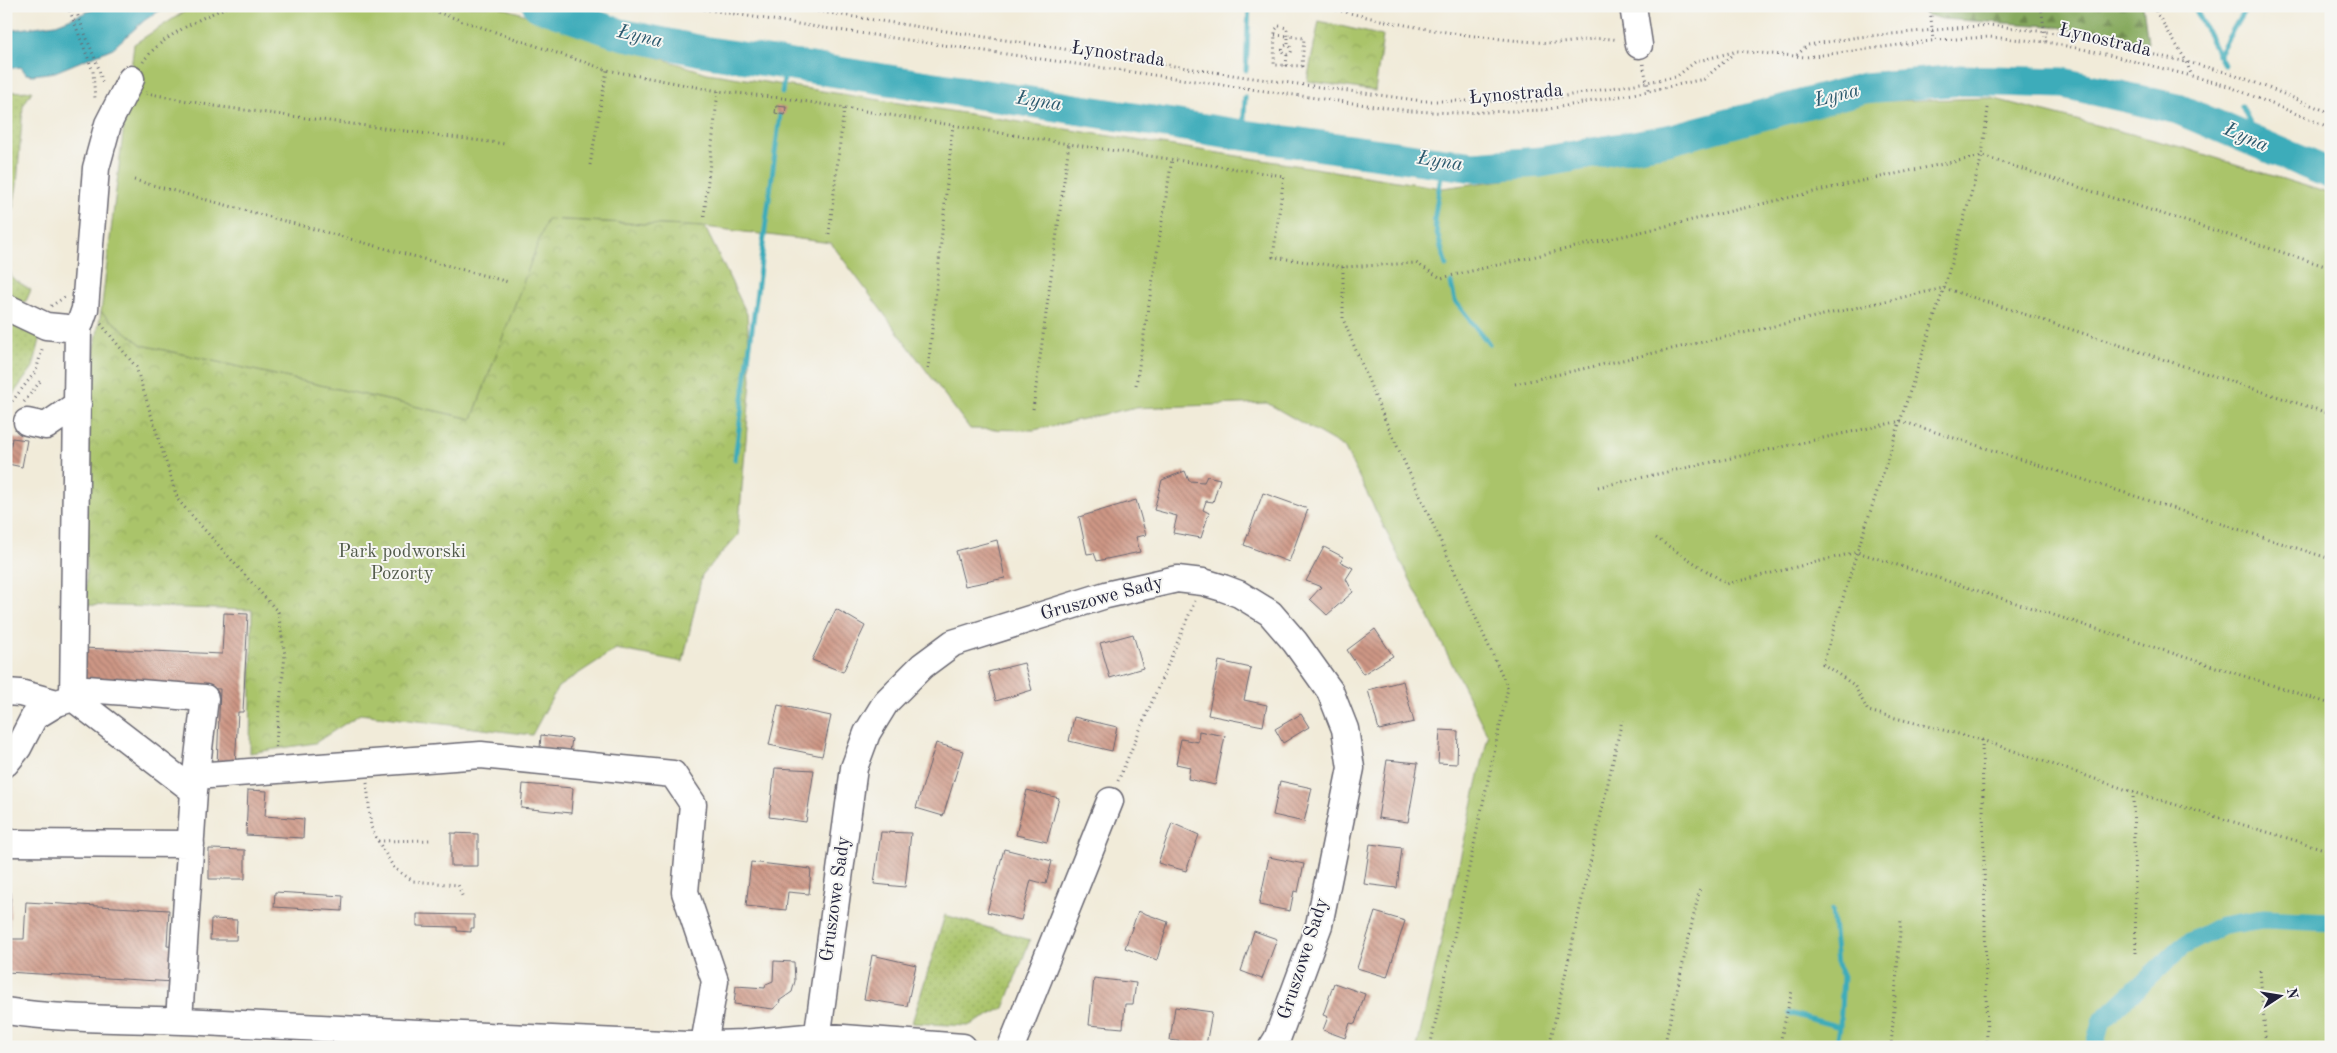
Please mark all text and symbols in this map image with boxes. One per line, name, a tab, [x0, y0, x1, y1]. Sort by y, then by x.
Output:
street label: Łynostrada	[2057, 21, 2154, 61]
water label: Łyna	[614, 22, 665, 52]
street label: Łynostrada	[1070, 39, 1167, 71]
street label: Łynostrada	[1468, 81, 1564, 109]
water label: Łyna	[1811, 81, 1862, 112]
water label: Łyna	[1014, 88, 1064, 116]
water label: Łyna	[2220, 119, 2271, 156]
water label: Łyna	[1415, 148, 1465, 176]
park label: Park podworski Pozorty	[338, 543, 466, 584]
street label: Gruszowe Sady	[1038, 573, 1166, 625]
street label: Gruszowe Sady	[818, 835, 854, 963]
street label: Gruszowe Sady	[1275, 896, 1333, 1022]
north arrow	[2254, 970, 2304, 1020]
text: N	[2284, 987, 2300, 1000]

